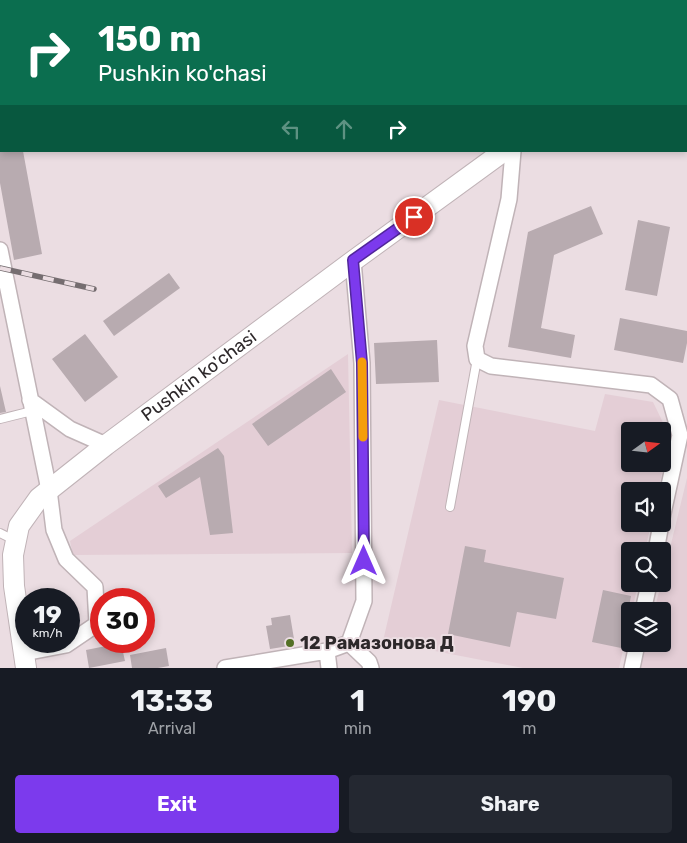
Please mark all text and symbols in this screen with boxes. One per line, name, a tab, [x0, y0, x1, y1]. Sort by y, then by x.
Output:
text: 150 m	[98, 18, 201, 60]
icon: right	[15, 20, 80, 85]
text: Pushkin ko'chasi	[98, 60, 267, 87]
icon: left	[277, 115, 305, 143]
icon: ahead	[330, 115, 358, 143]
icon: right	[383, 115, 411, 143]
pin	[393, 196, 435, 238]
icon: arrive	[400, 203, 428, 231]
street label: Pushkin ko'chasi	[137, 326, 261, 426]
north arrow	[621, 422, 671, 472]
map controls	[621, 422, 671, 652]
button: sound	[621, 482, 671, 532]
position arrow	[337, 534, 389, 586]
button: search	[621, 542, 671, 592]
speed limit sign: 30	[90, 588, 155, 653]
text: 19	[33, 600, 62, 629]
button: layers	[621, 602, 671, 652]
text: km/h	[33, 626, 62, 640]
place label: 12 Рамазонова Д	[300, 632, 454, 654]
marker: 12 Рамазонова Д	[284, 637, 296, 649]
text: 13:33	[130, 683, 213, 719]
text: 1	[350, 683, 365, 719]
text: 190	[502, 683, 557, 719]
text: Arrival	[148, 719, 196, 738]
text: min	[344, 719, 372, 738]
text: m	[522, 719, 536, 738]
button: Exit	[15, 775, 339, 833]
button: Share	[349, 775, 672, 833]

